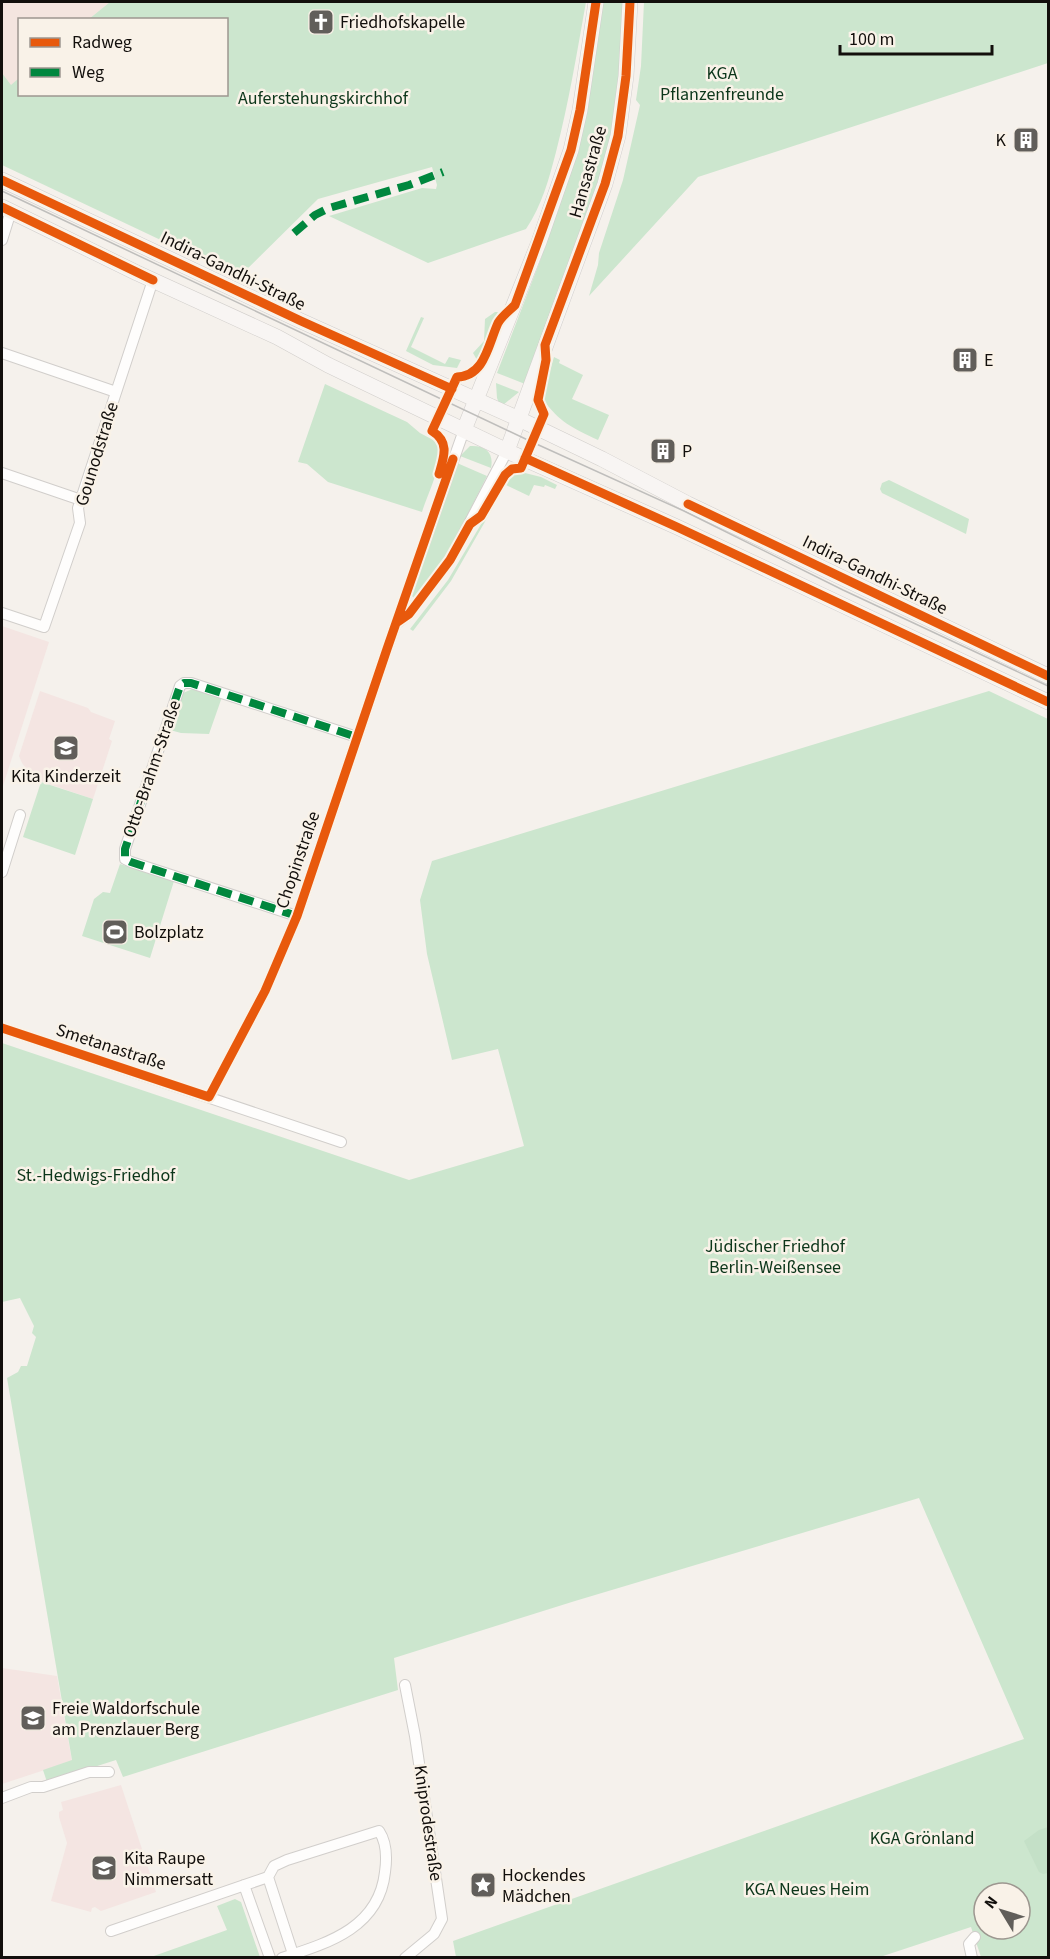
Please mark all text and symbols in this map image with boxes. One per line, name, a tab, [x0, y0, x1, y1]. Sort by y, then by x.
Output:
church icon: Friedhofskapelle	[306, 7, 336, 37]
place label: Friedhofskapelle	[340, 10, 465, 35]
legend	[18, 18, 228, 96]
scale bar	[840, 18, 992, 56]
text: 100 m	[849, 27, 894, 52]
text: Radweg	[72, 30, 132, 55]
text: Weg	[72, 60, 104, 85]
park label: KGA Pflanzenfreunde	[660, 61, 784, 107]
park label: Auferstehungskirchhof	[238, 86, 409, 111]
street label: Hansastraße	[563, 123, 613, 221]
building icon: K	[1011, 125, 1041, 155]
place label: K	[996, 128, 1007, 153]
street label: Indira-Gandhi-Straße	[156, 225, 310, 317]
building icon: E	[950, 345, 980, 375]
place label: E	[984, 348, 994, 373]
street label: Gounodstraße	[69, 399, 125, 509]
building icon: P	[648, 436, 678, 466]
place label: P	[682, 439, 692, 464]
street label: Indira-Gandhi-Straße	[798, 529, 952, 621]
street label: Otto-Brahm-Straße	[117, 697, 187, 841]
school or university icon: Kita Kinderzeit	[51, 733, 81, 763]
place label: Kita Kinderzeit	[11, 764, 121, 789]
street label: Chopinstraße	[270, 808, 326, 912]
sports icon: Bolzplatz	[100, 917, 130, 947]
place label: Bolzplatz	[134, 920, 204, 945]
street label: Smetanastraße	[53, 1017, 169, 1077]
park label: St.-Hedwigs-Friedhof	[17, 1163, 176, 1188]
park label: Jüdischer Friedhof Berlin-Weißensee	[705, 1234, 846, 1280]
place label: Freie Waldorfschule am Prenzlauer Berg	[52, 1696, 200, 1742]
school or university icon: Freie Waldorfschule am Prenzlauer Berg	[18, 1703, 48, 1733]
street label: Kniprodestraße	[407, 1763, 449, 1883]
park label: KGA Grönland	[870, 1826, 974, 1851]
place label: Kita Raupe Nimmersatt	[124, 1846, 213, 1892]
school or university icon: Kita Raupe Nimmersatt	[89, 1853, 119, 1883]
place label: Hockendes Mädchen	[502, 1863, 586, 1909]
place icon: Hockendes Mädchen	[468, 1870, 498, 1900]
park label: KGA Neues Heim	[745, 1877, 869, 1902]
north arrow	[972, 1881, 1032, 1941]
text: N	[979, 1891, 1003, 1913]

